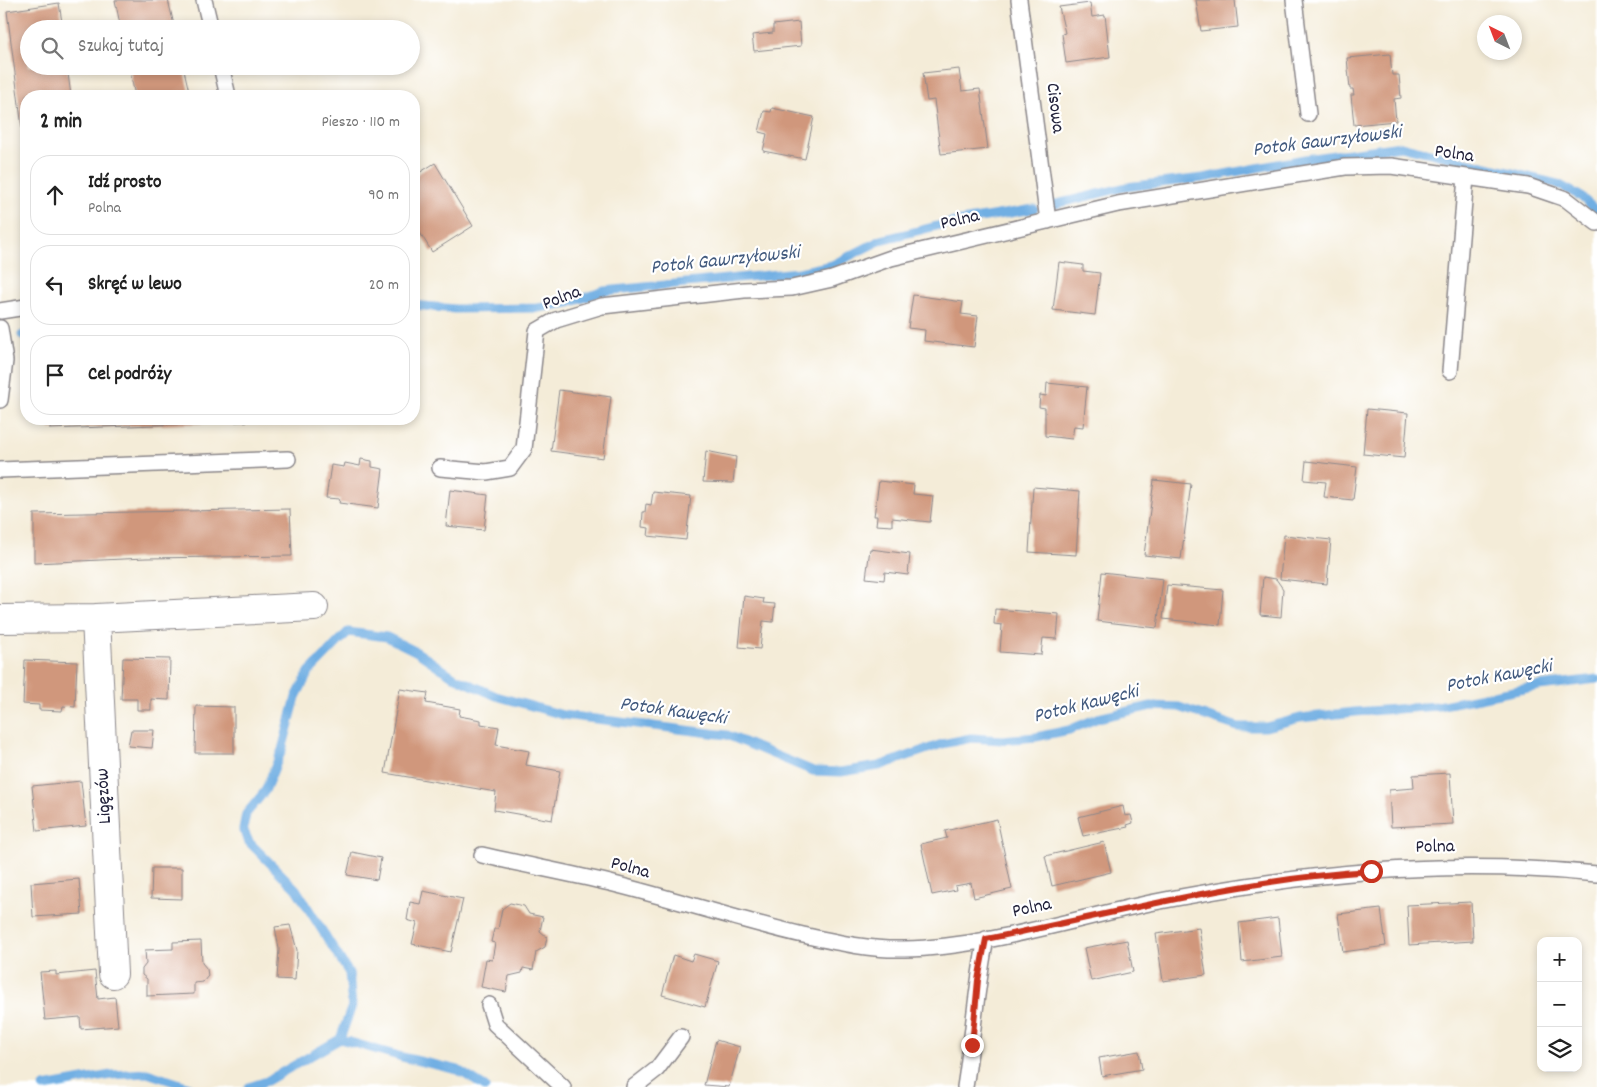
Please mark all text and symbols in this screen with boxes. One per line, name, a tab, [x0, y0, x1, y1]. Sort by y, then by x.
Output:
north arrow	[1477, 15, 1522, 60]
search box	[20, 20, 420, 75]
icon: search	[38, 34, 66, 62]
text: Szukaj tutaj	[78, 34, 164, 61]
street label: Cisowa	[1038, 81, 1071, 136]
text: 2 min	[40, 108, 82, 138]
text: Pieszo · 110 m	[321, 111, 400, 134]
water label: Potok Gawrzyłowski	[1251, 119, 1406, 165]
street label: Polna	[1433, 139, 1476, 171]
text: Idź prosto	[88, 170, 161, 197]
icon: ahead	[41, 181, 69, 209]
text: 90 m	[368, 184, 399, 207]
text: Polna	[88, 197, 121, 220]
street label: Polna	[938, 203, 983, 239]
water label: Potok Gawrzyłowski	[649, 239, 804, 283]
icon: left	[41, 271, 69, 299]
text: Skręć w lewo	[88, 272, 182, 299]
text: 20 m	[369, 274, 399, 297]
street label: Polna	[539, 279, 586, 319]
icon: arrive	[41, 361, 69, 389]
text: Cel podróży	[88, 362, 171, 389]
water label: Potok Kawęcki	[1444, 652, 1558, 701]
water label: Potok Kawęcki	[1031, 678, 1145, 732]
water label: Potok Kawęcki	[618, 691, 731, 734]
street label: Ligęzów	[90, 767, 120, 825]
street label: Polna	[1415, 834, 1456, 862]
street label: Polna	[608, 851, 654, 887]
route start	[1360, 860, 1383, 883]
street label: Polna	[1010, 891, 1055, 926]
map controls	[1537, 937, 1582, 1072]
button: +	[1537, 937, 1582, 982]
button: −	[1537, 982, 1582, 1027]
button: layers	[1537, 1027, 1582, 1072]
route end	[961, 1034, 984, 1057]

